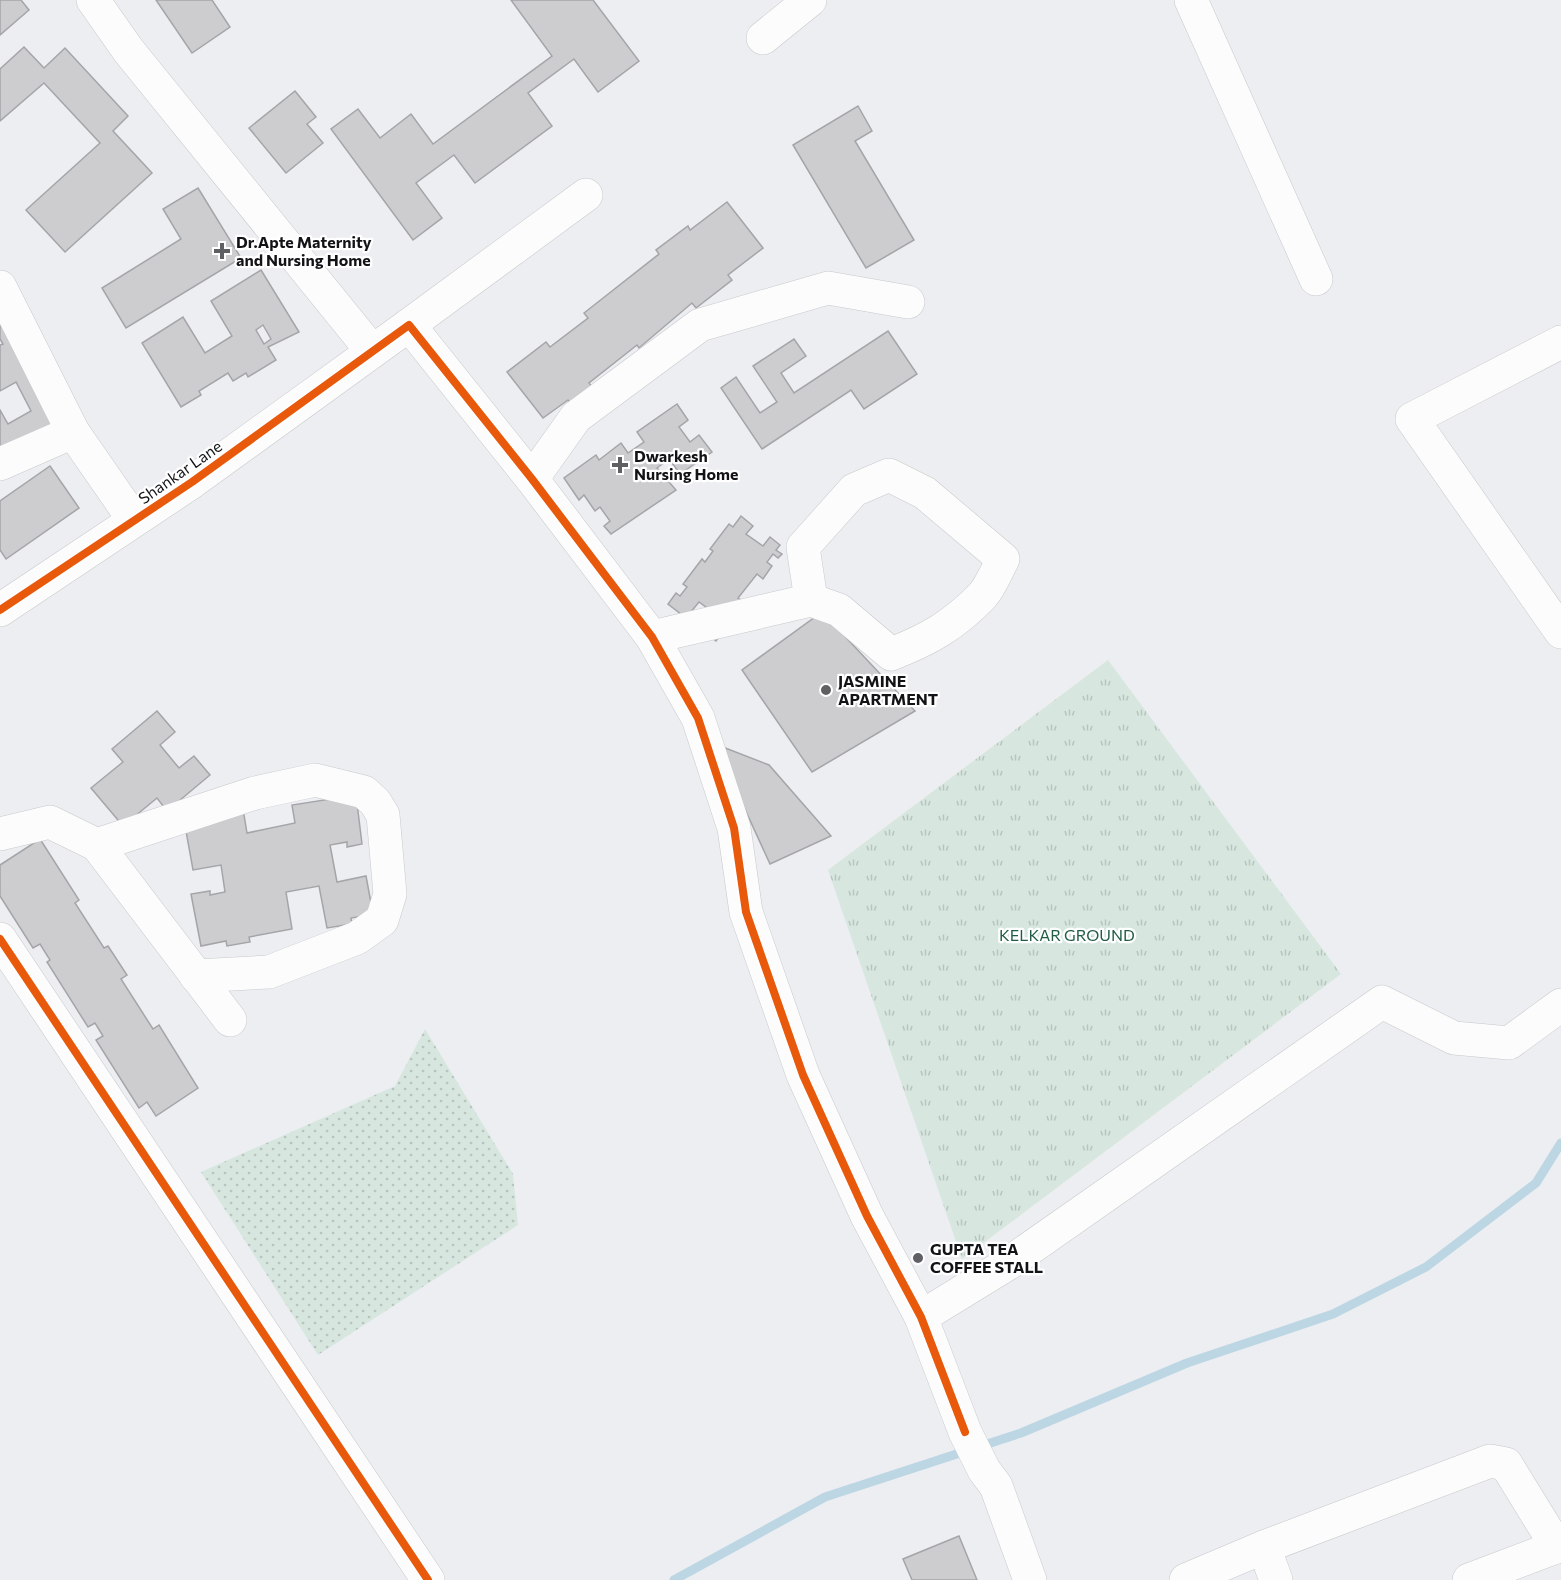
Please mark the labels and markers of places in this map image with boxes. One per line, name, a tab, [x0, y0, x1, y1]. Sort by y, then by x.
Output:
place label: Dr.Apte Maternity and Nursing Home	[236, 232, 372, 269]
marker: Dr.Apte Maternity and Nursing Home	[213, 242, 231, 260]
place label: Dwarkesh Nursing Home	[634, 446, 738, 483]
marker: Dwarkesh Nursing Home	[611, 456, 629, 474]
place label: JASMINE APARTMENT	[838, 671, 938, 708]
marker: JASMINE APARTMENT	[819, 683, 833, 697]
place label: GUPTA TEA COFFEE STALL	[930, 1239, 1043, 1276]
marker: GUPTA TEA COFFEE STALL	[911, 1251, 925, 1265]

